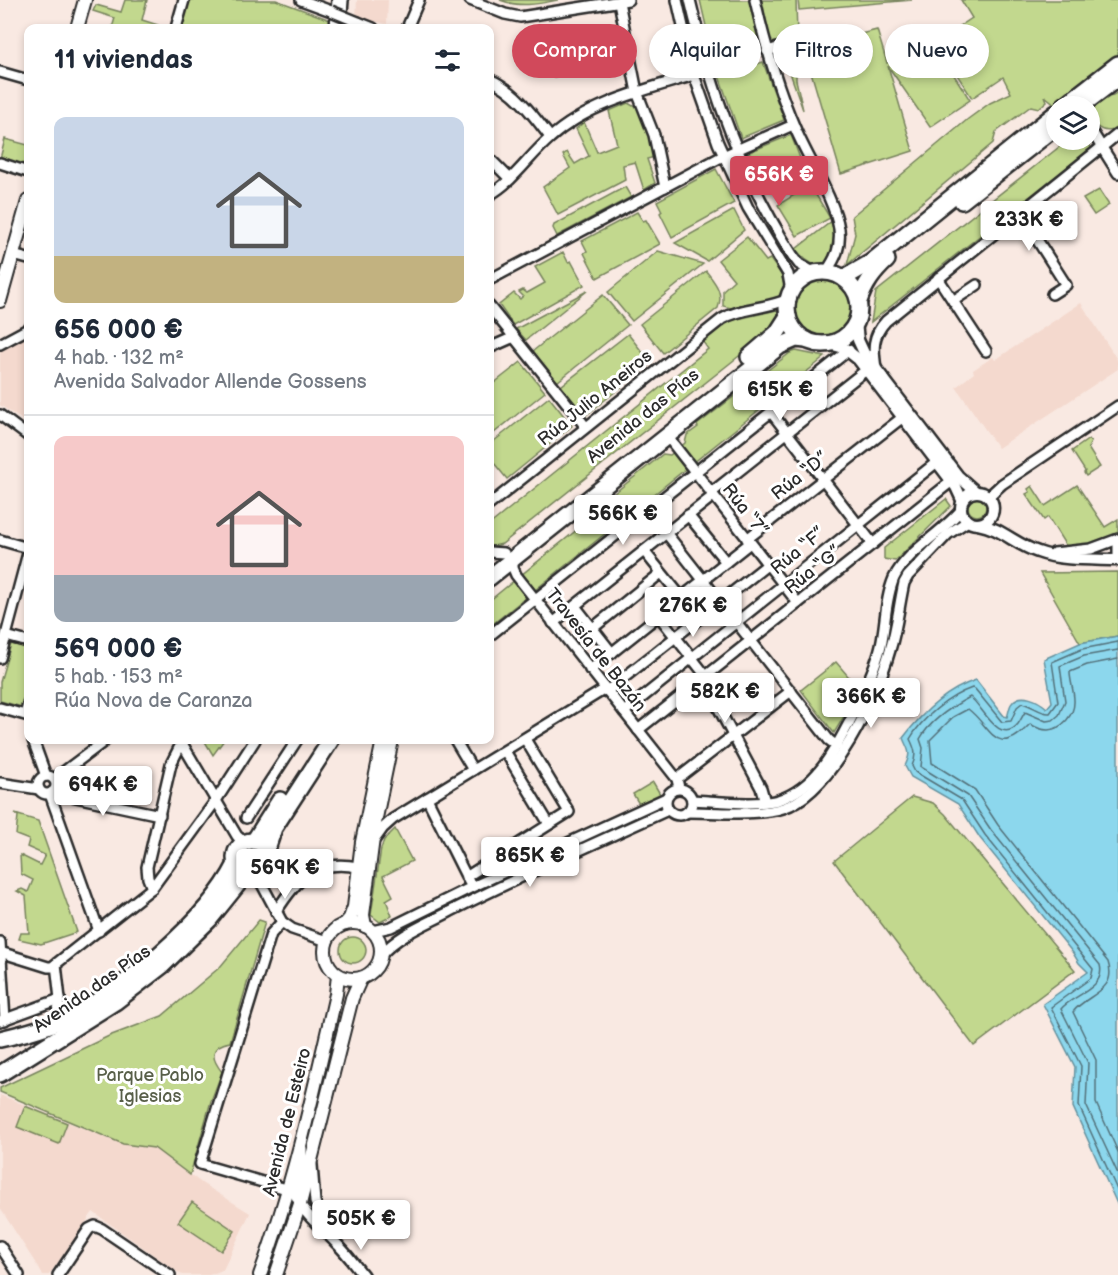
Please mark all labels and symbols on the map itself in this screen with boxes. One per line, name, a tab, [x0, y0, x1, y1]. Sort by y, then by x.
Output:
pin: 656K €	[730, 156, 828, 207]
pin: 233K €	[980, 201, 1078, 252]
street label: Rúa Julio Aneiros	[534, 345, 656, 450]
street label: Avenida das Pías	[583, 364, 703, 468]
pin: 615K €	[731, 371, 829, 422]
street label: Rúa “D”	[768, 447, 832, 505]
street label: Rúa “7”	[718, 479, 772, 541]
pin: 566K €	[574, 495, 672, 546]
street label: Rúa “F”	[767, 523, 829, 579]
street label: Rúa “G”	[780, 541, 846, 599]
street label: Travesía de Bazán	[541, 584, 651, 716]
pin: 276K €	[644, 587, 742, 638]
pin: 582K €	[676, 673, 774, 724]
pin: 366K €	[822, 678, 920, 729]
pin: 694K €	[54, 766, 152, 817]
pin: 865K €	[481, 837, 579, 888]
pin: 569K €	[236, 849, 334, 900]
street label: Avenida das Pías	[29, 941, 155, 1037]
street label: Avenida de Esteiro	[258, 1046, 316, 1198]
park label: Parque Pablo Iglesias	[96, 1065, 204, 1107]
pin: 505K €	[312, 1200, 410, 1251]

